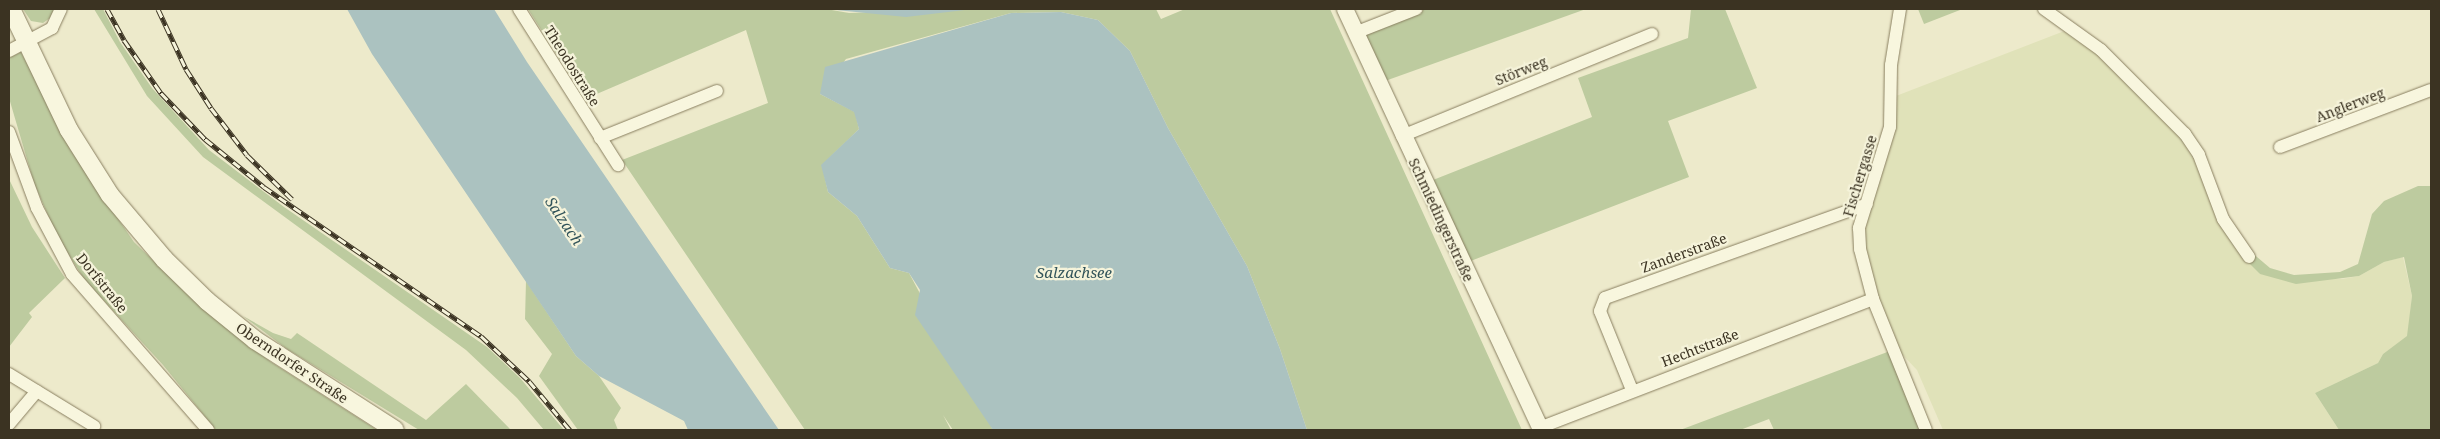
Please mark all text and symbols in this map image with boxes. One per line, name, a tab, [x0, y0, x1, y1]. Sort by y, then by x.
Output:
street label: Theodostraße	[541, 23, 603, 109]
street label: Störweg	[1493, 53, 1549, 89]
street label: Anglerweg	[2313, 84, 2387, 126]
street label: Fischergasse	[1840, 133, 1880, 219]
street label: Schmiedingerstraße	[1405, 156, 1477, 284]
water label: Salzach	[541, 194, 587, 248]
street label: Zanderstraße	[1639, 230, 1729, 276]
street label: Dorfstraße	[73, 250, 131, 316]
water label: Salzachsee	[1036, 264, 1112, 282]
street label: Oberndorfer Straße	[233, 319, 351, 407]
street label: Hechtstraße	[1659, 326, 1741, 370]

